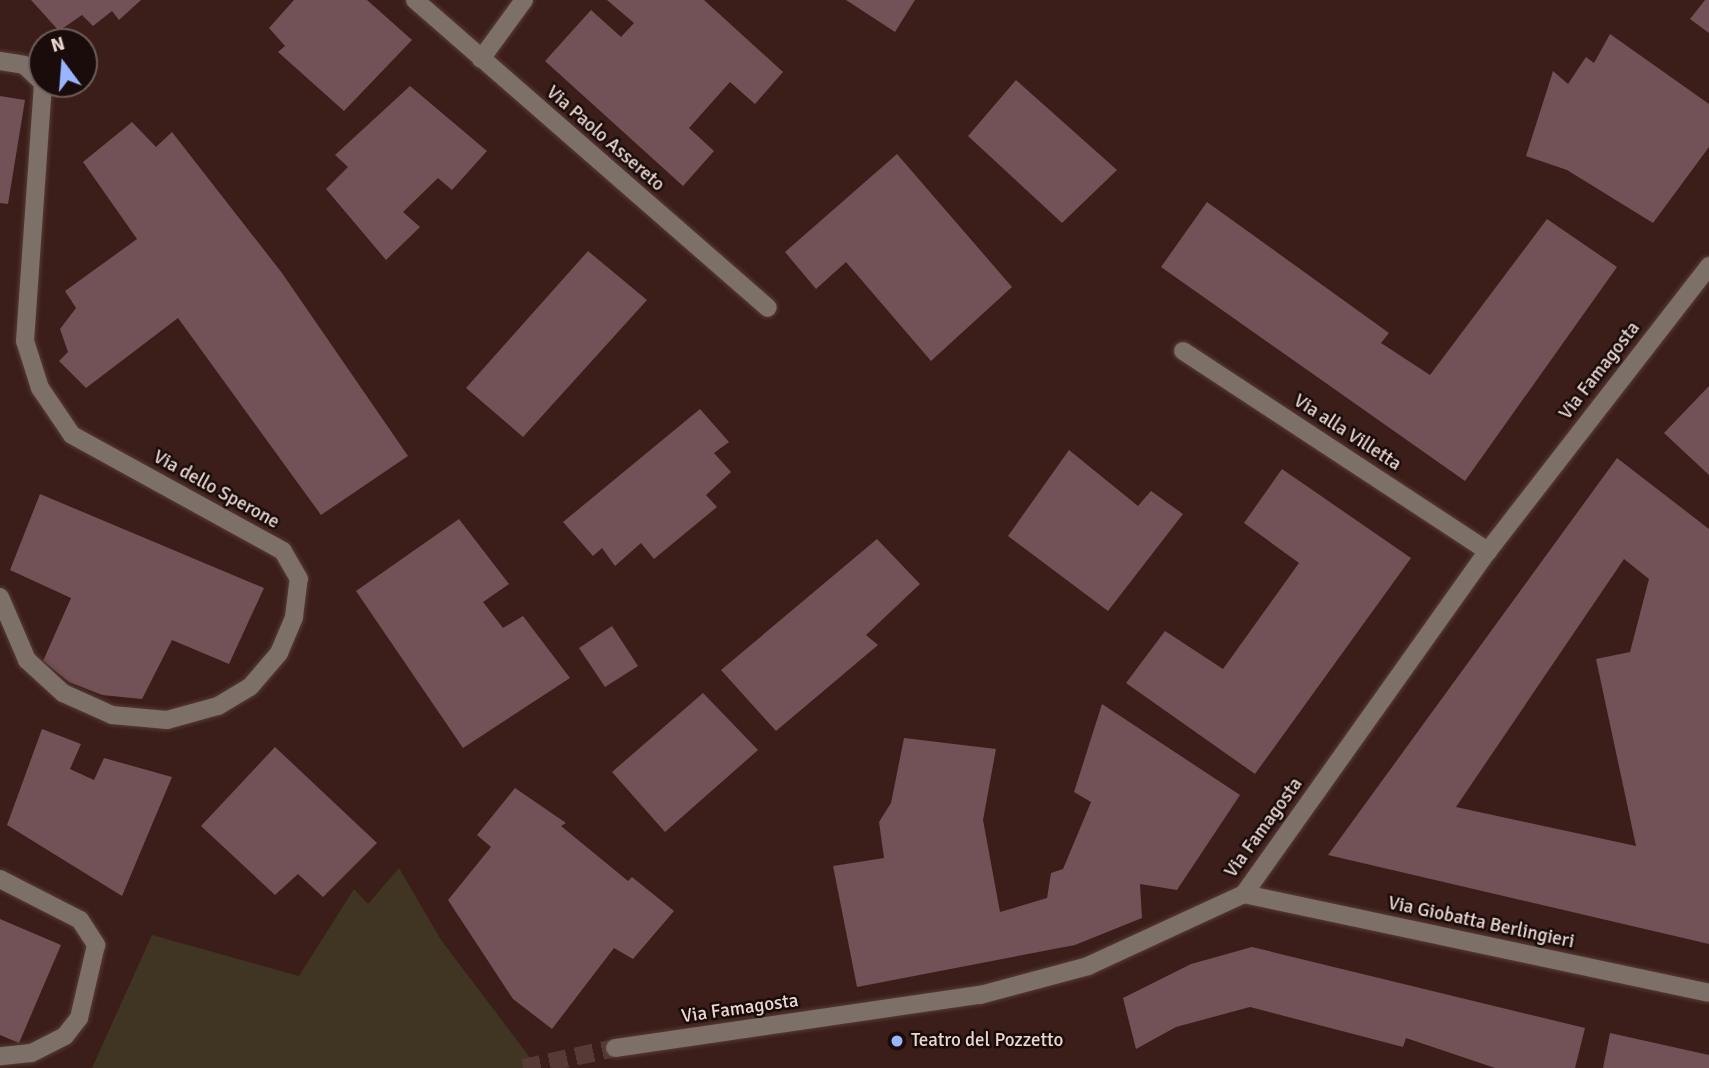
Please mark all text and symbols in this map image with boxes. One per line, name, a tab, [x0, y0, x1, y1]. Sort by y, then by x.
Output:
north arrow	[28, 28, 98, 98]
text: N	[48, 31, 67, 58]
street label: Via Paolo Assereto	[541, 81, 669, 197]
street label: Via Famagosta	[1555, 317, 1645, 425]
street label: Via alla Villetta	[1289, 390, 1405, 476]
street label: Via dello Sperone	[149, 446, 283, 534]
street label: Via Famagosta	[1220, 774, 1308, 882]
street label: Via Giobatta Berlingieri	[1386, 892, 1576, 954]
street label: Via Famagosta	[680, 990, 800, 1028]
place label: Teatro del Pozzetto	[911, 1030, 1063, 1052]
marker: Teatro del Pozzetto	[889, 1033, 905, 1049]

